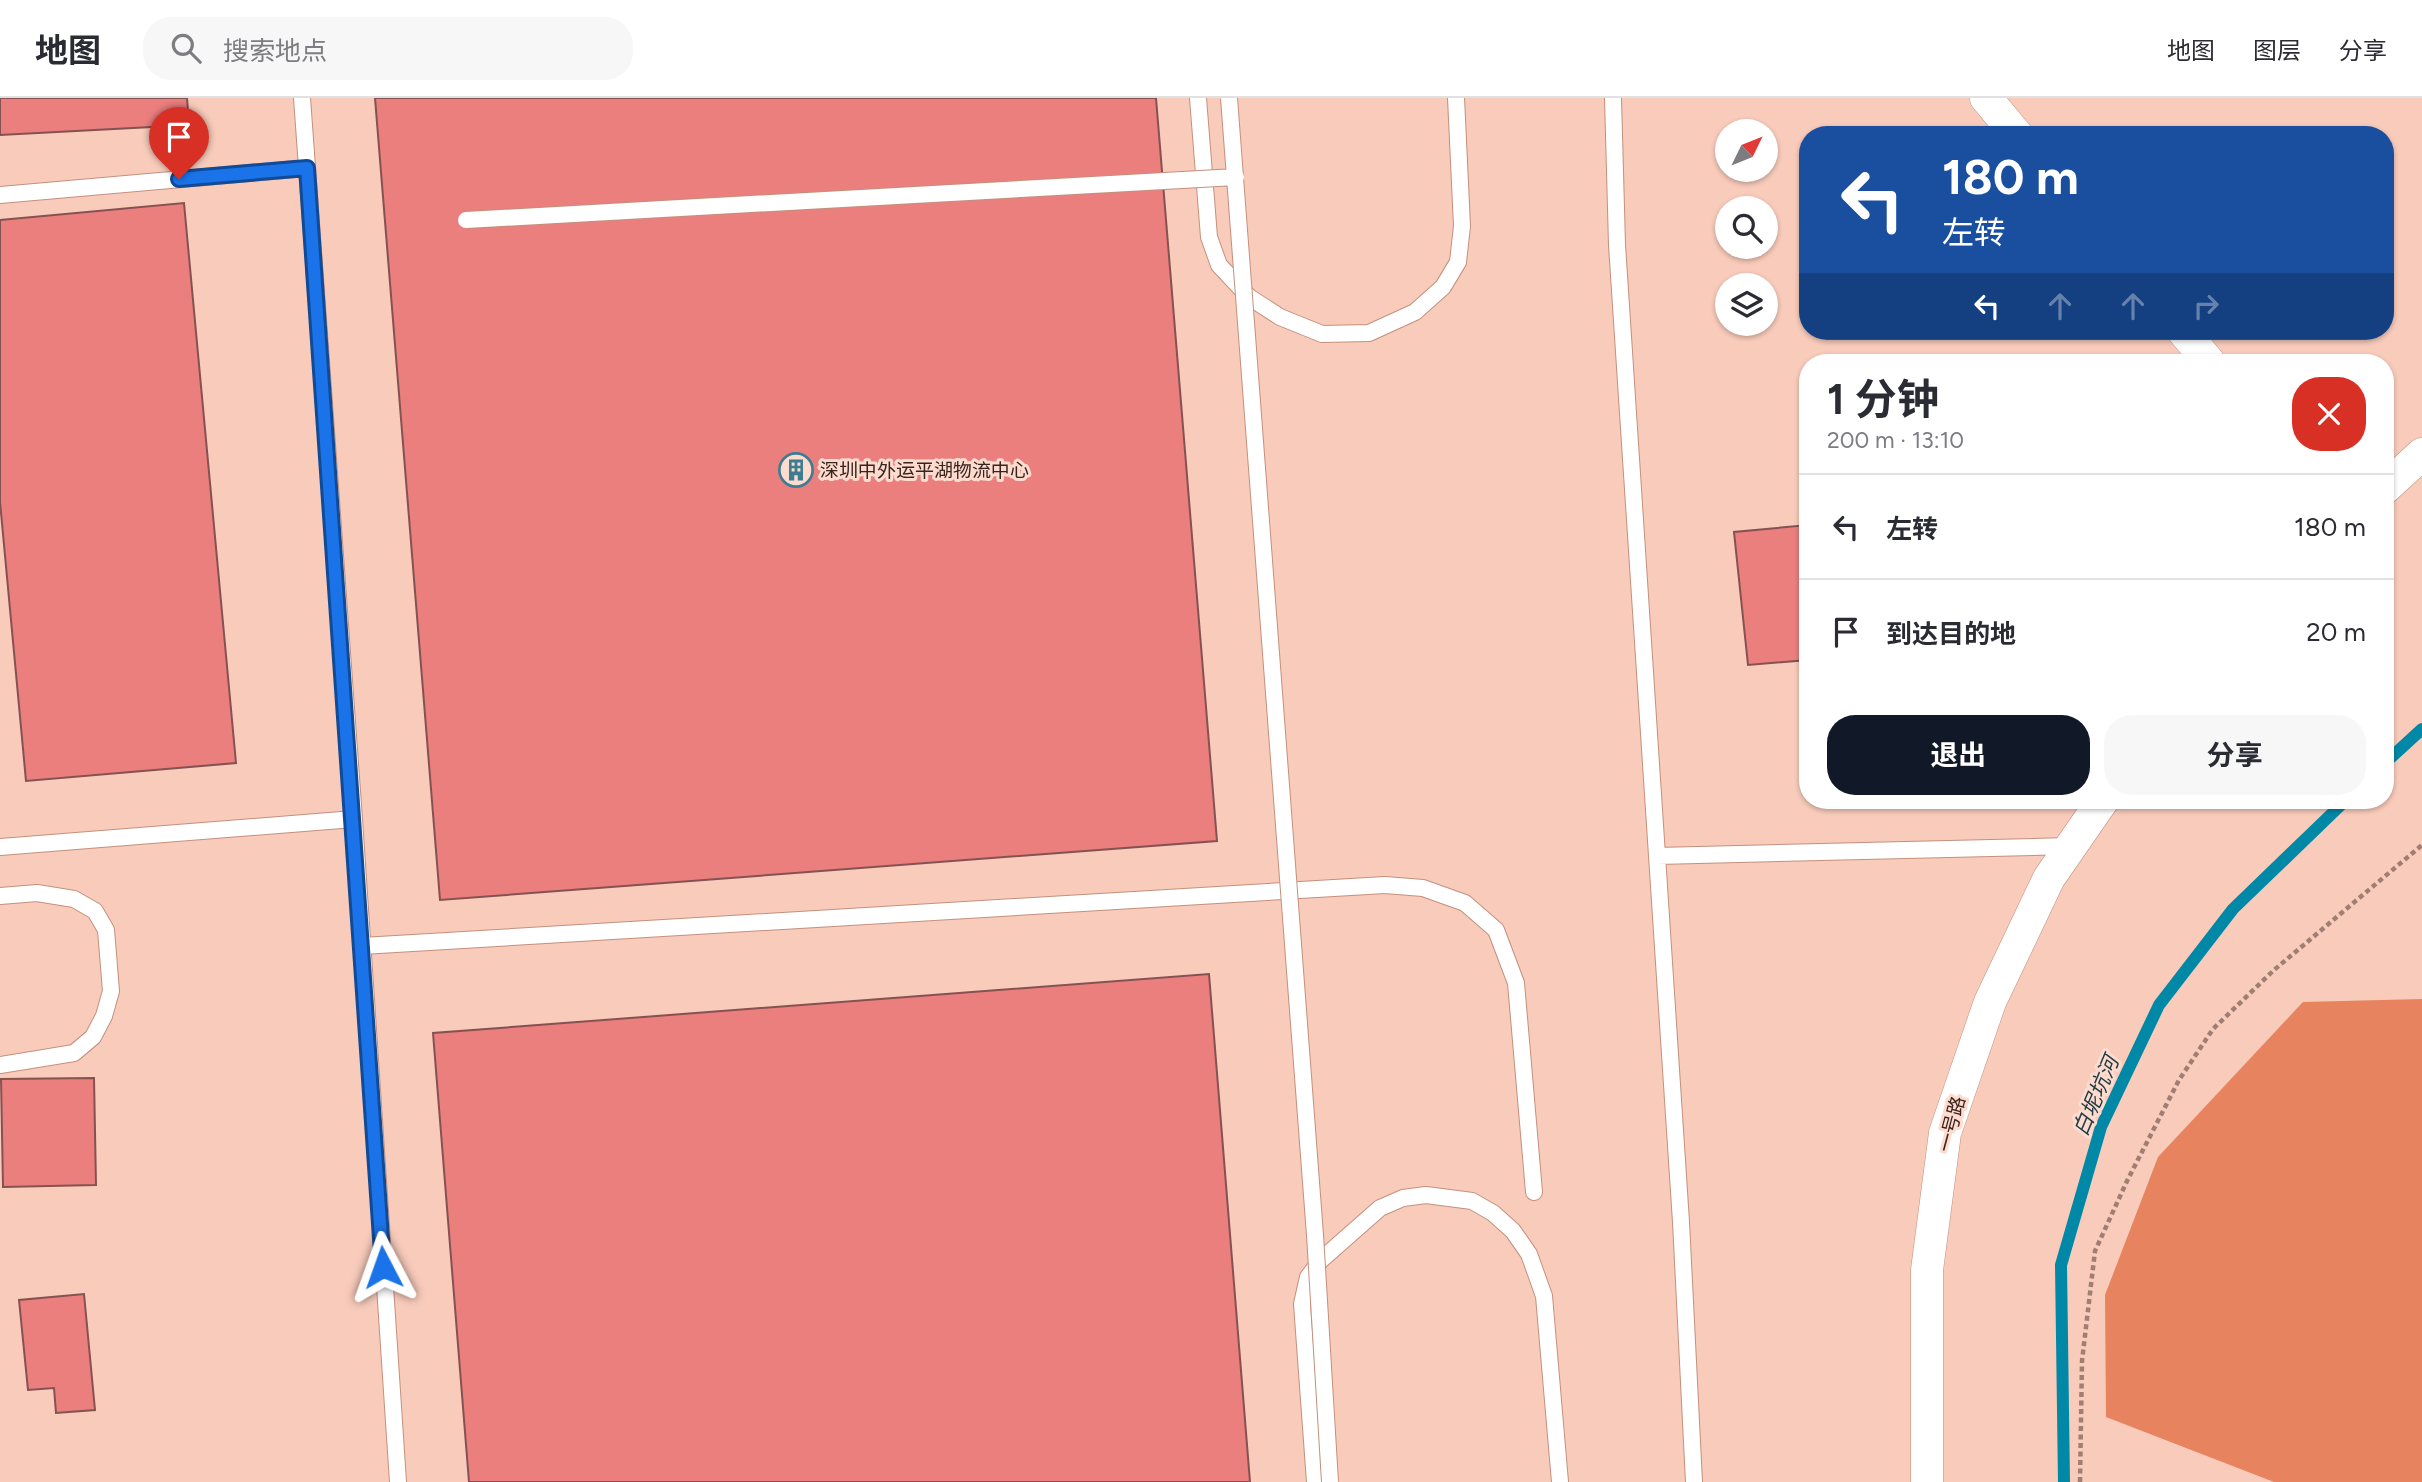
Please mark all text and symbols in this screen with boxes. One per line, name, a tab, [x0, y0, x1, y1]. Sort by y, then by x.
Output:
search box	[143, 17, 633, 80]
icon: search	[167, 29, 205, 67]
text: 地图	[35, 31, 101, 70]
text: 搜索地点	[223, 35, 327, 67]
text: 地图	[2167, 36, 2215, 65]
text: 图层	[2253, 36, 2301, 65]
text: 分享	[2339, 36, 2387, 65]
pin	[149, 107, 209, 179]
icon: arrive	[160, 118, 198, 156]
north arrow	[1715, 119, 1778, 182]
map controls	[1715, 119, 1778, 336]
text: 180 m	[1942, 147, 2079, 206]
icon: left	[1827, 154, 1918, 245]
button: search	[1715, 196, 1778, 259]
text: 左转	[1942, 214, 2006, 252]
button: layers	[1715, 273, 1778, 336]
icon: left	[1968, 287, 2006, 325]
icon: ahead	[2041, 287, 2079, 325]
icon: ahead	[2114, 287, 2152, 325]
icon: right	[2187, 287, 2225, 325]
text: 1 分钟	[1827, 374, 1939, 425]
button: close	[2292, 377, 2366, 451]
text: 200 m · 13:10	[1827, 426, 1964, 454]
building icon: 深圳中外运平湖物流中心	[777, 451, 815, 489]
place label: 深圳中外运平湖物流中心	[820, 459, 1029, 482]
icon: left	[1827, 508, 1865, 546]
text: 180 m	[2294, 511, 2366, 543]
text: 左转	[1886, 513, 1938, 545]
icon: arrive	[1827, 613, 1865, 651]
text: 20 m	[2306, 616, 2366, 648]
text: 到达目的地	[1886, 618, 2016, 650]
button: 退出	[1827, 715, 2090, 795]
button: 分享	[2104, 715, 2366, 795]
water label: 白坭坑河	[2068, 1049, 2125, 1139]
street label: 一号路	[1933, 1094, 1970, 1155]
position arrow	[346, 1230, 420, 1304]

